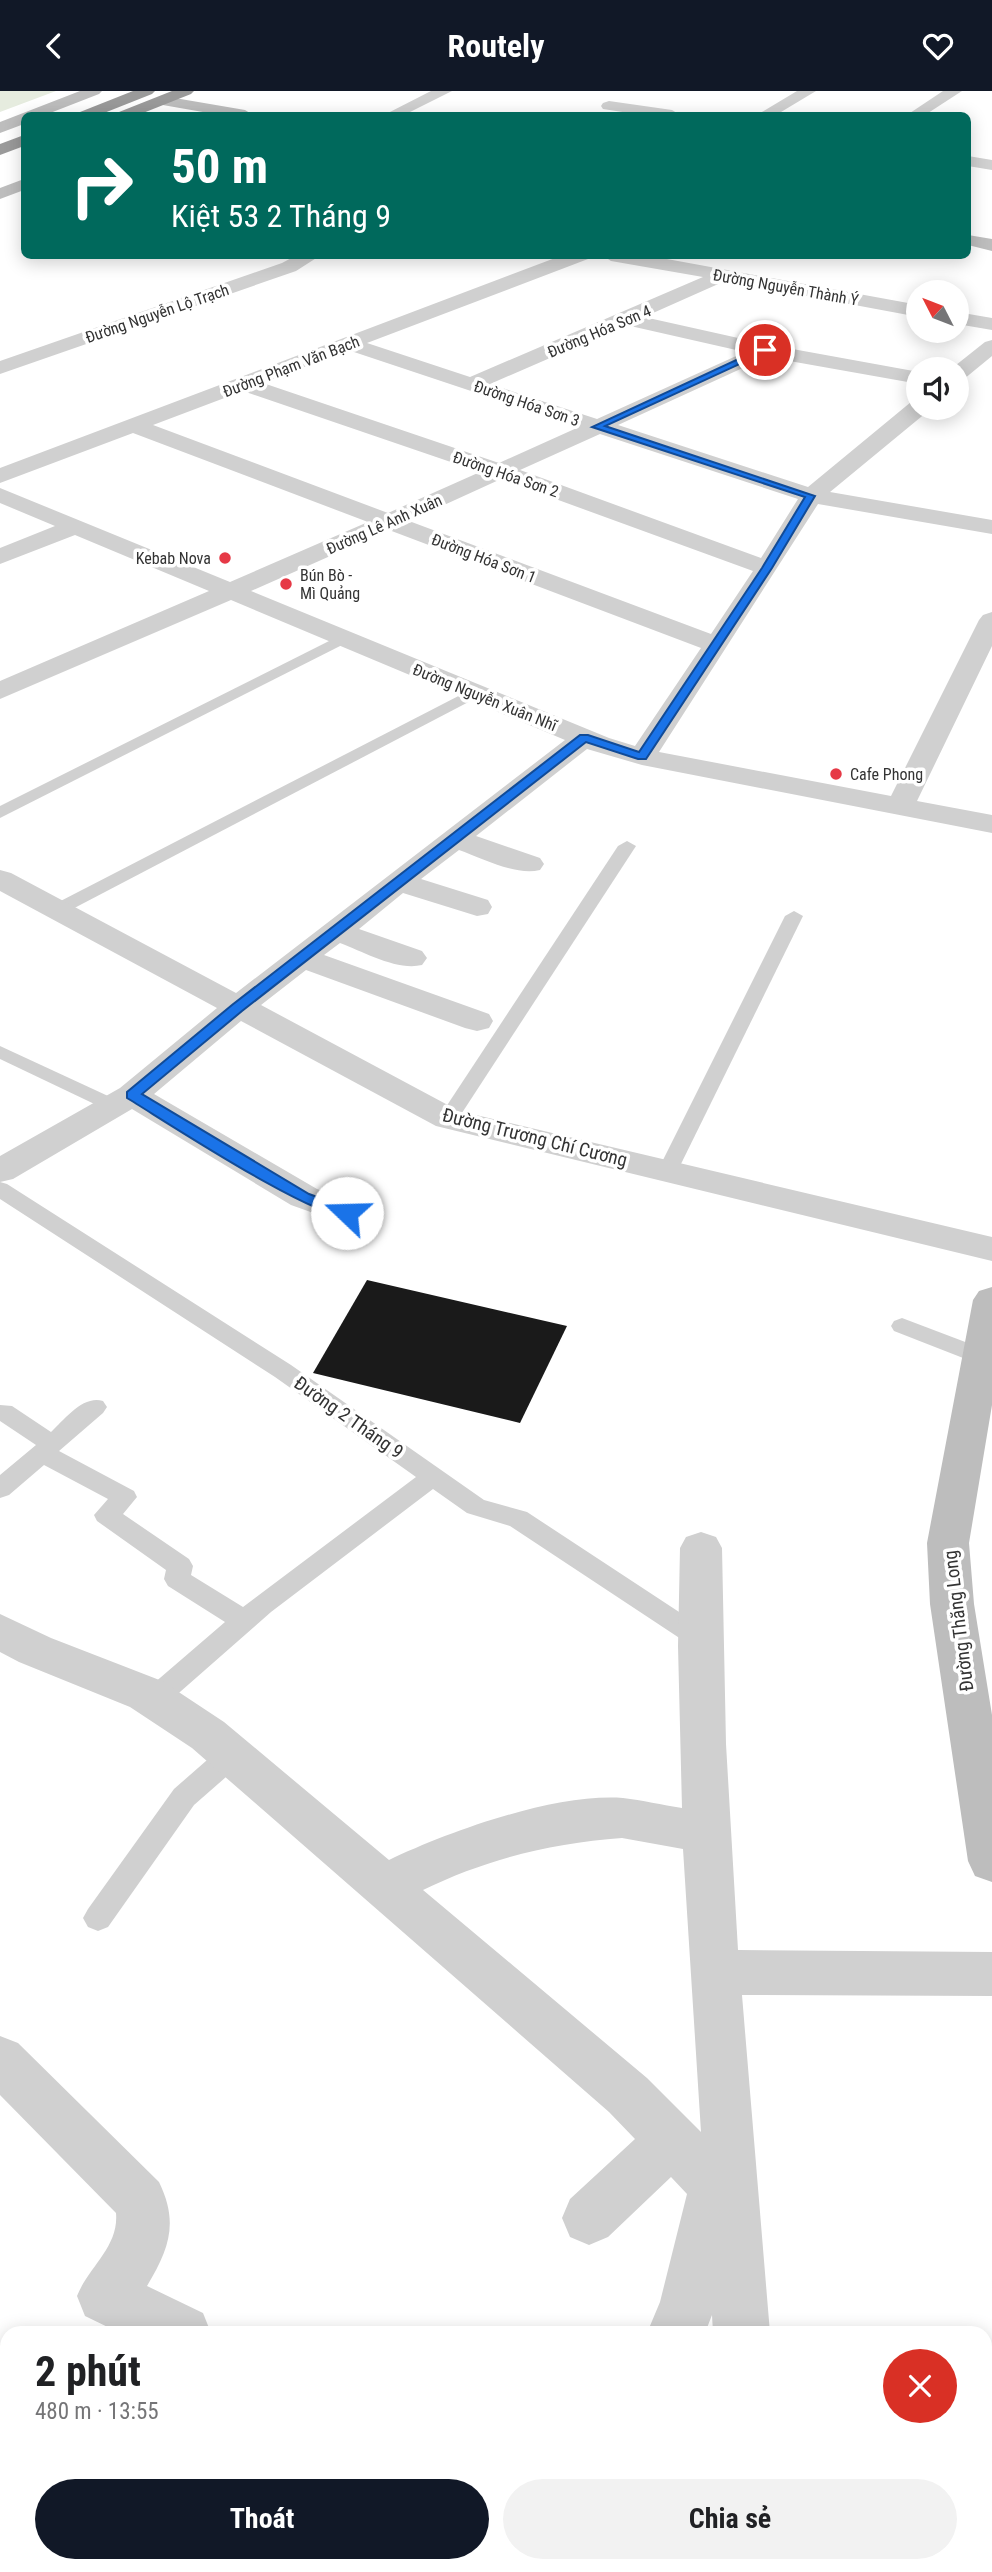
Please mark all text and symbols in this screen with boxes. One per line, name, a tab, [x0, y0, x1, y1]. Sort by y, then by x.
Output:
icon: back	[35, 27, 73, 65]
text: Routely	[448, 27, 544, 65]
icon: heart	[919, 27, 957, 65]
text: 50 m	[171, 138, 268, 195]
icon: right	[56, 140, 147, 231]
text: Kiệt 53 2 Tháng 9	[171, 197, 391, 235]
street label: Đường Nguyễn Thành Ý	[712, 265, 861, 310]
street label: Đường Nguyễn Lộ Trạch	[83, 280, 231, 347]
north arrow	[906, 280, 970, 343]
map controls	[906, 280, 969, 420]
street label: Đường Hóa Sơn 4	[545, 301, 654, 362]
pin	[735, 320, 795, 380]
icon: arrive	[746, 331, 784, 369]
street label: Đường Phạm Văn Bạch	[220, 332, 362, 401]
button: sound	[906, 357, 969, 420]
street label: Đường Hóa Sơn 3	[472, 377, 582, 430]
street label: Đường Hóa Sơn 2	[451, 448, 561, 501]
street label: Đường Lê Anh Xuân	[323, 490, 445, 558]
street label: Đường Hóa Sơn 1	[429, 530, 539, 587]
place label: Kebab Nova	[136, 549, 211, 568]
marker: Kebab Nova	[217, 550, 233, 566]
place label: Bún Bò - Mì Quảng	[300, 566, 360, 603]
marker: Bún Bò - Mì Quảng	[278, 576, 294, 592]
street label: Đường Nguyễn Xuân Nhĩ	[410, 660, 561, 735]
place label: Cafe Phong	[850, 765, 923, 784]
marker: Cafe Phong	[828, 766, 844, 782]
street label: Đường Trương Chí Cương	[440, 1103, 630, 1172]
position arrow	[310, 1176, 384, 1250]
street label: Đường 2 Tháng 9	[290, 1371, 408, 1464]
street label: Đường Thăng Long	[938, 1549, 979, 1693]
text: 2 phút	[35, 2347, 141, 2396]
button: close	[883, 2349, 957, 2423]
text: 480 m · 13:55	[35, 2398, 159, 2425]
button: Thoát	[35, 2479, 489, 2559]
button: Chia sẻ	[503, 2479, 957, 2559]

